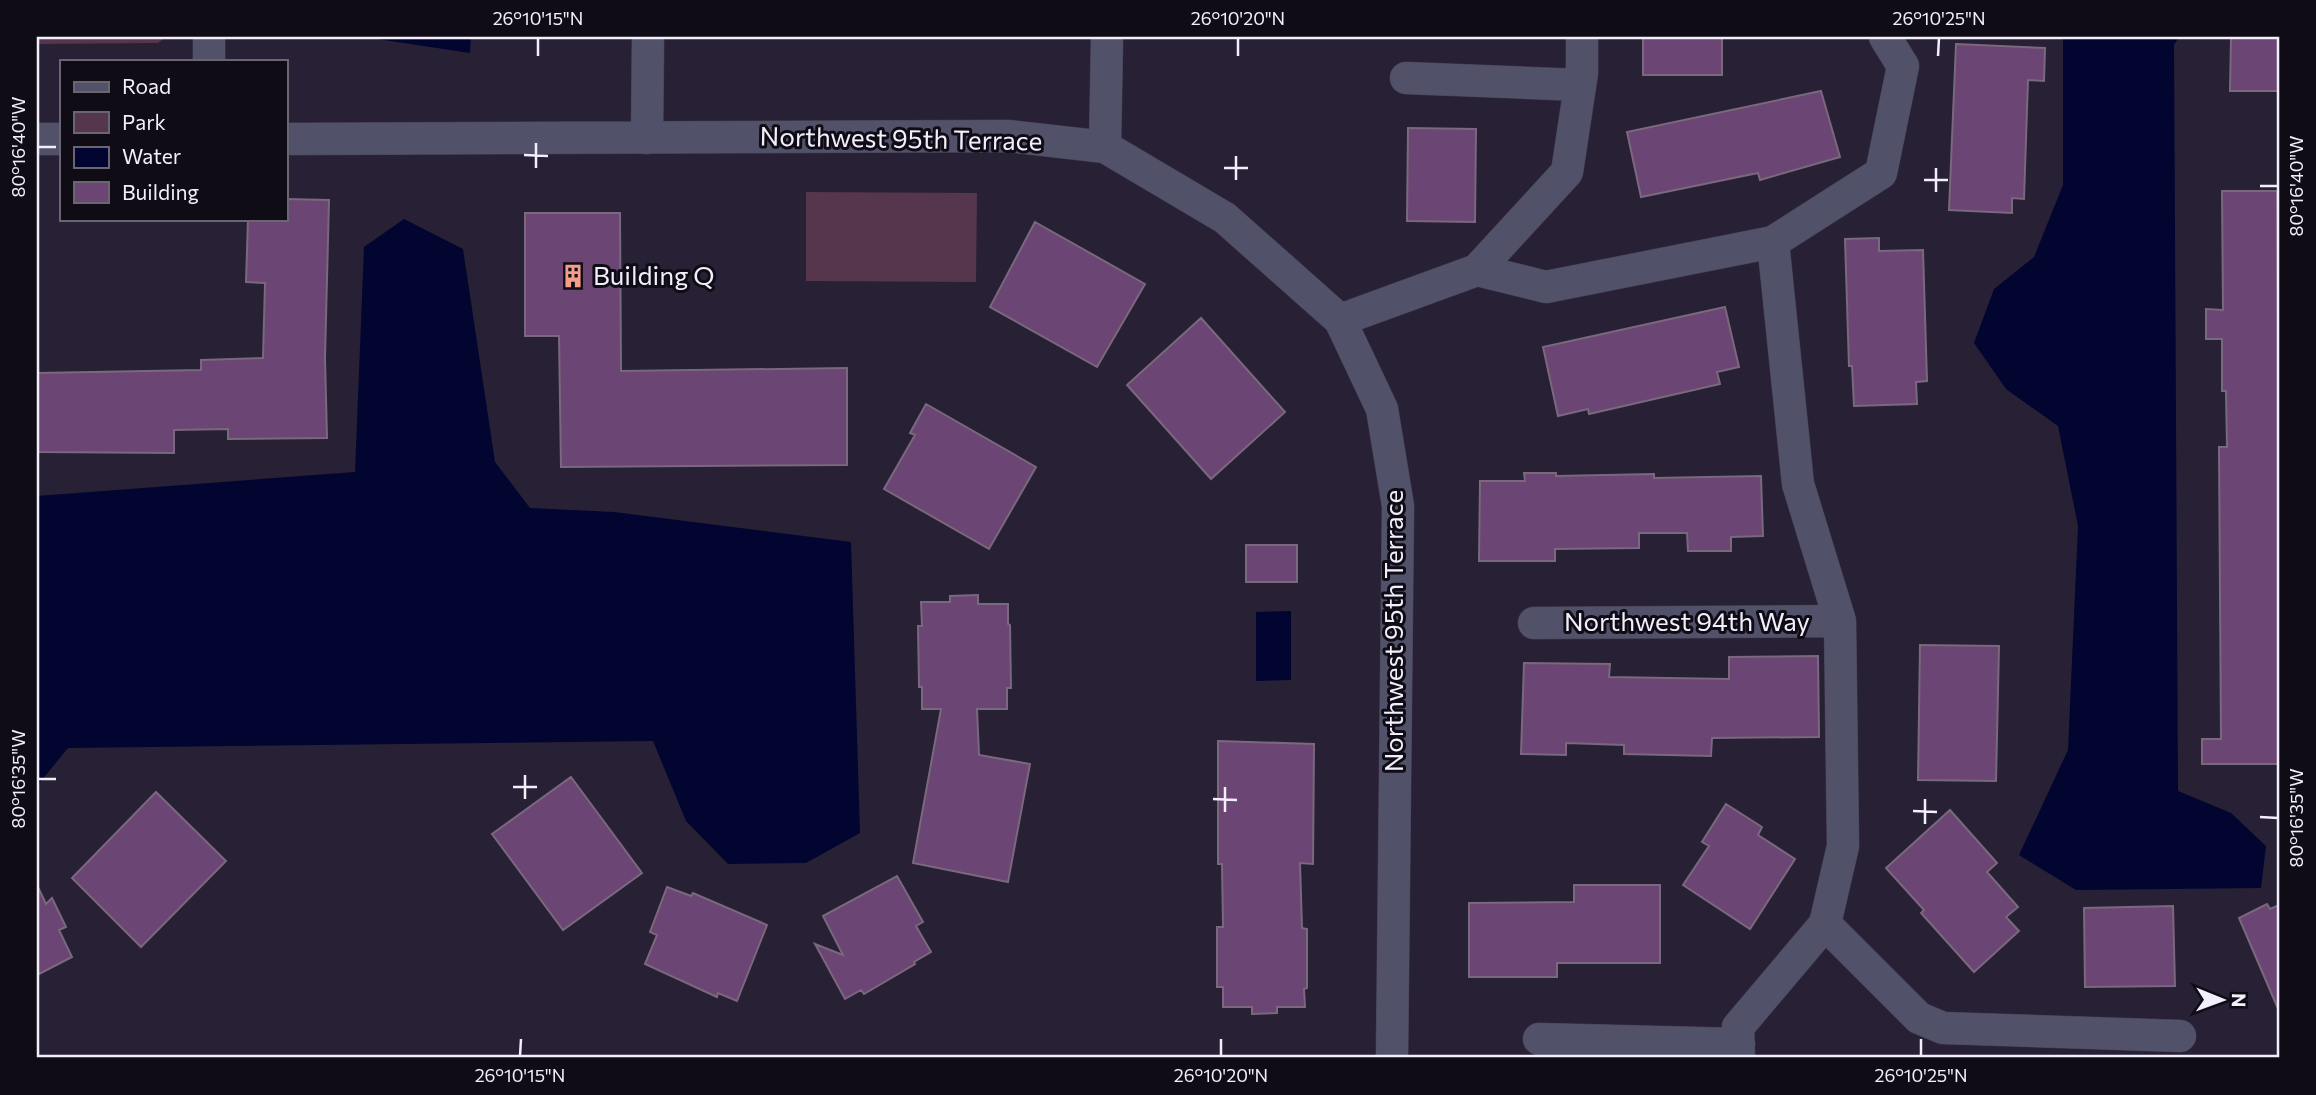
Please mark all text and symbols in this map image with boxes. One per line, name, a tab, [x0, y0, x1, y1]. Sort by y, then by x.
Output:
text: 26°10'15"N	[493, 7, 583, 29]
text: 26°10'20"N	[1191, 7, 1285, 29]
text: 26°10'25"N	[1893, 7, 1985, 29]
legend	[60, 60, 287, 220]
text: Road	[122, 73, 171, 98]
text: 80°16'40"W	[7, 97, 29, 197]
text: Park	[122, 109, 166, 134]
street label: Northwest 95th Terrace	[759, 120, 1043, 155]
text: 80°16'40"W	[2285, 136, 2307, 236]
text: Water	[122, 143, 181, 168]
text: Building	[122, 179, 199, 204]
place label: Building Q	[593, 259, 715, 290]
building icon: Building Q	[559, 262, 587, 290]
street label: Northwest 95th Terrace	[1377, 490, 1408, 772]
street label: Northwest 94th Way	[1564, 605, 1810, 636]
text: 80°16'35"W	[7, 729, 29, 829]
text: 80°16'35"W	[2285, 768, 2307, 868]
north arrow	[2186, 965, 2256, 1036]
text: N	[2228, 993, 2251, 1008]
text: 26°10'15"N	[475, 1064, 565, 1086]
text: 26°10'20"N	[1174, 1064, 1268, 1086]
text: 26°10'25"N	[1875, 1064, 1967, 1086]

